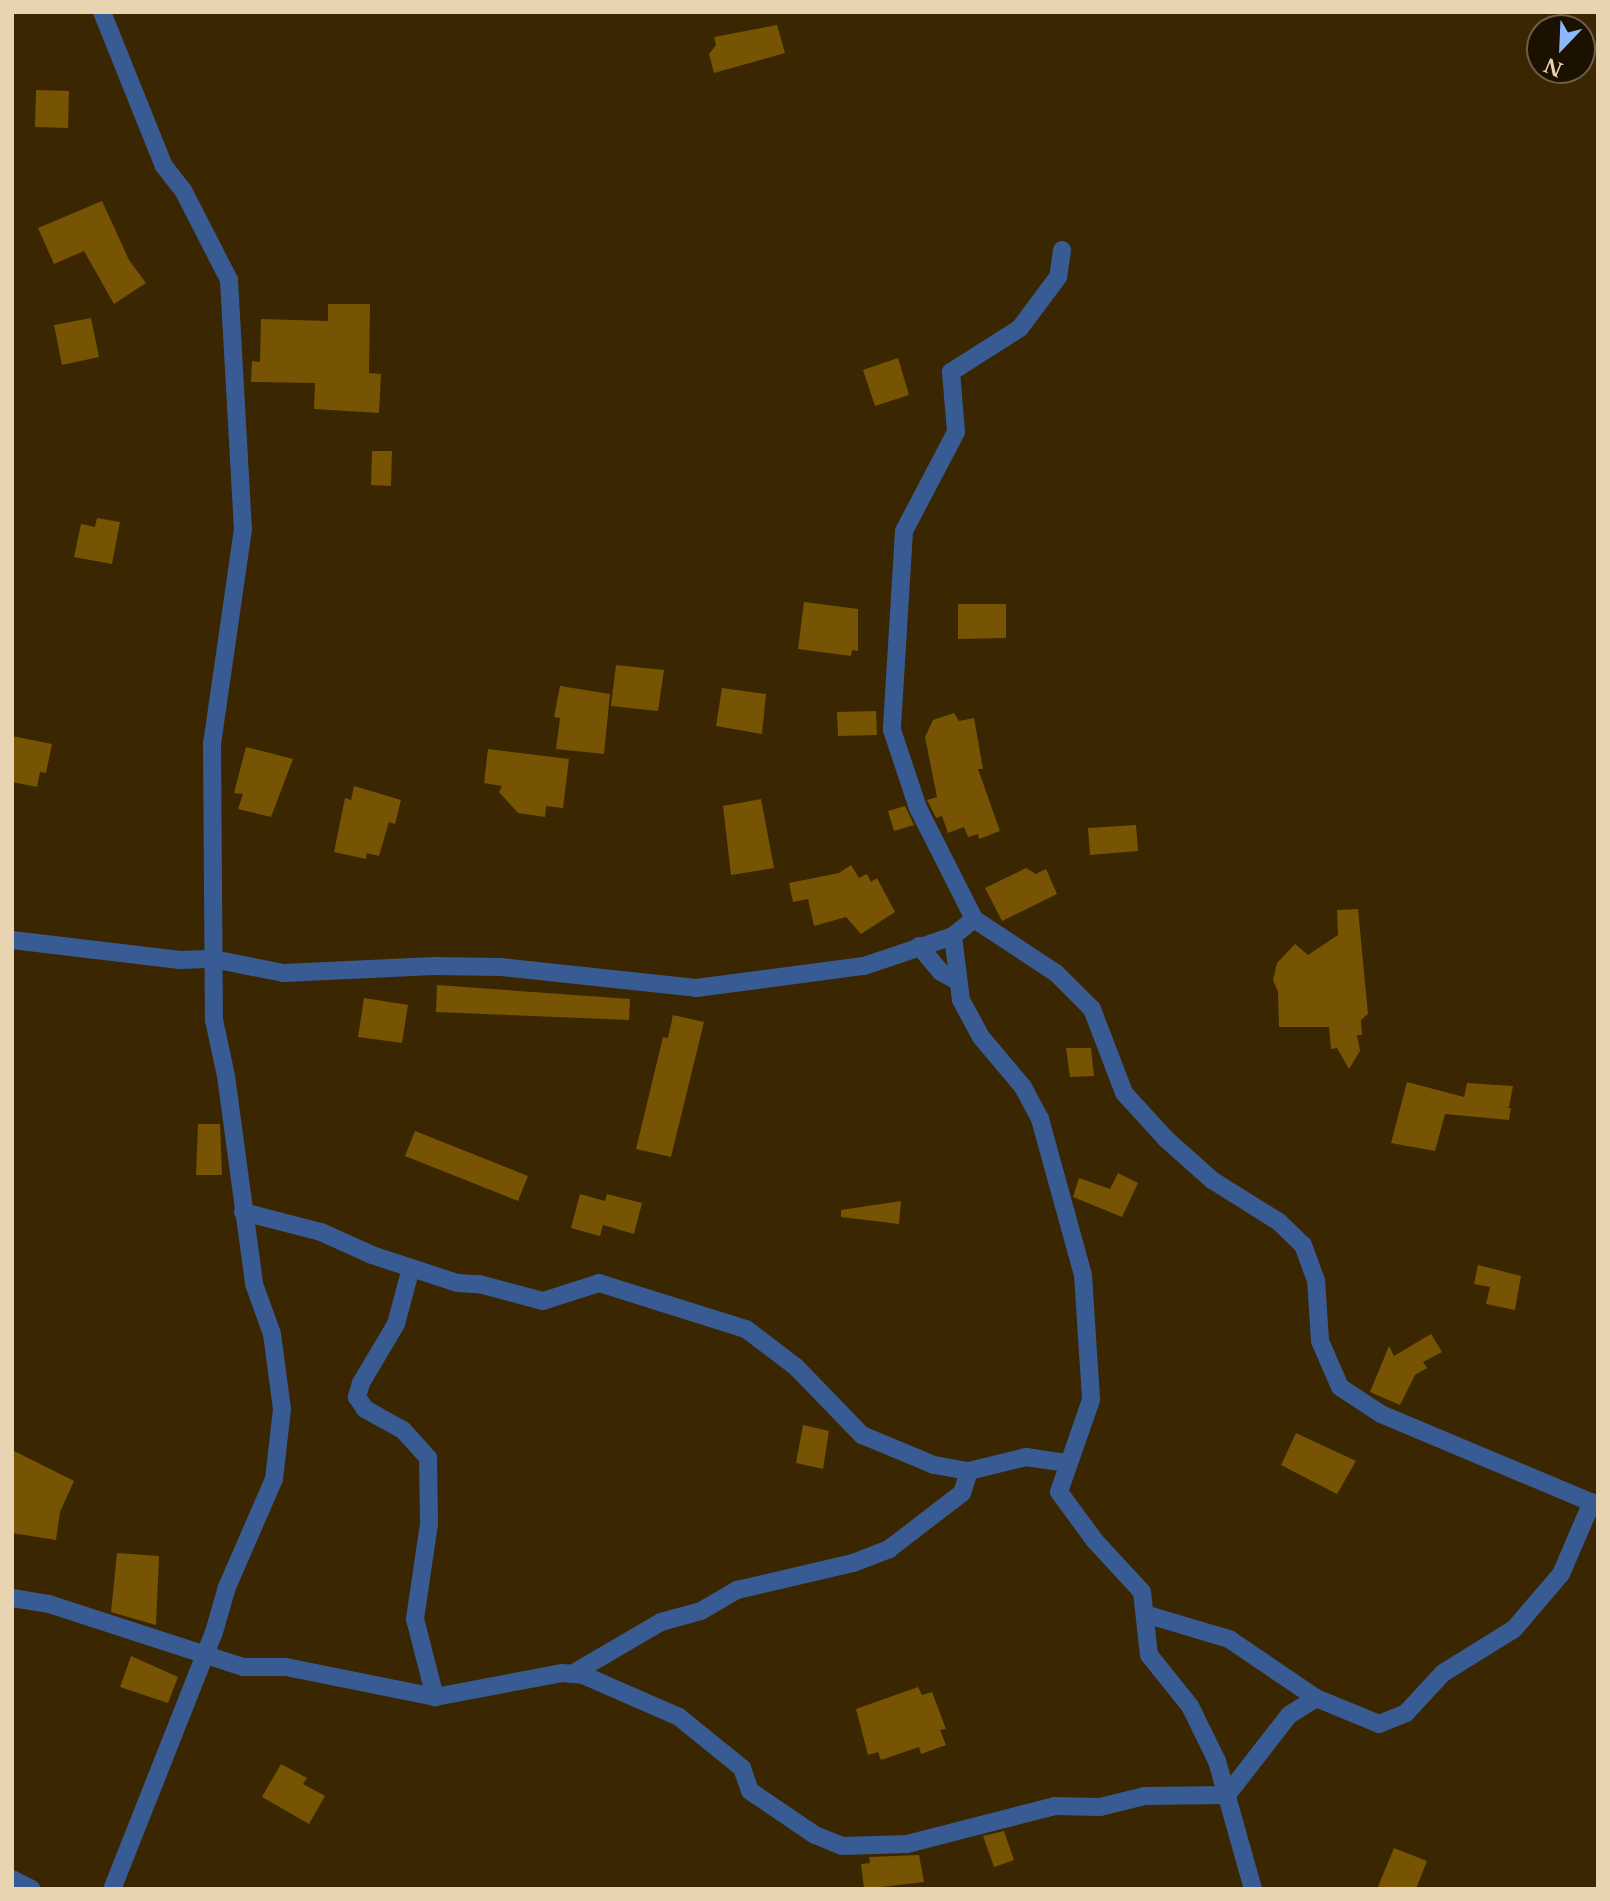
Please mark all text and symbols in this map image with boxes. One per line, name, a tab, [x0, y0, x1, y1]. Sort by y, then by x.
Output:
north arrow	[1526, 14, 1596, 84]
text: N	[1541, 53, 1566, 81]

